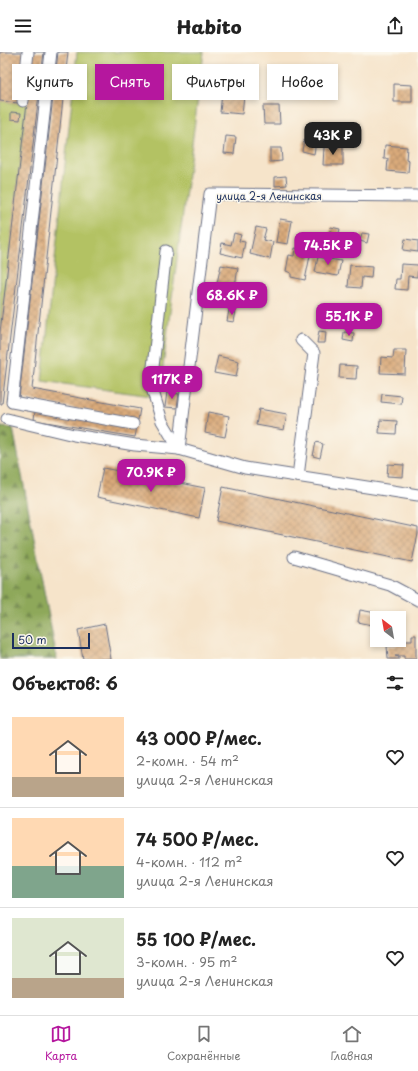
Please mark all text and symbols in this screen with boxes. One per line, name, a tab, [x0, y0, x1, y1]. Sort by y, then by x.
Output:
text: Habito	[177, 13, 241, 40]
icon: menu	[12, 15, 34, 37]
icon: share	[384, 15, 406, 37]
chip: Купить	[12, 64, 87, 100]
chip: Снять	[95, 64, 164, 100]
chip: Фильтры	[172, 64, 259, 100]
chip: Новое	[267, 64, 338, 100]
pin: 43K ₽	[305, 122, 361, 156]
text: 43K ₽	[313, 125, 353, 144]
street label: улица 2-я Ленинская	[216, 188, 322, 203]
pin: 74.5K ₽	[291, 232, 365, 266]
text: 74.5K ₽	[303, 235, 353, 254]
pin: 68.6K ₽	[195, 282, 269, 316]
text: 68.6K ₽	[206, 285, 258, 304]
pin: 55.1K ₽	[312, 303, 386, 337]
text: 55.1K ₽	[325, 306, 373, 325]
pin: 117K ₽	[139, 366, 205, 400]
text: 117K ₽	[151, 369, 193, 388]
pin: 70.9K ₽	[114, 459, 188, 493]
text: 70.9K ₽	[126, 462, 176, 481]
north arrow	[370, 611, 406, 647]
map controls	[370, 611, 406, 647]
scale bar	[12, 631, 90, 650]
text: 50 m	[18, 631, 47, 648]
text: Объектов: 6	[12, 670, 118, 696]
icon: filters	[384, 672, 406, 694]
text: 43 000 ₽/мес.	[136, 725, 262, 751]
icon: home	[44, 733, 92, 781]
icon: heart	[384, 746, 406, 768]
text: 2-комн. · 54 m²	[136, 751, 239, 770]
text: улица 2-я Ленинская	[136, 770, 273, 789]
text: 74 500 ₽/мес.	[136, 826, 259, 852]
icon: home	[44, 834, 92, 882]
icon: heart	[384, 847, 406, 869]
text: 4-комн. · 112 m²	[136, 852, 243, 871]
text: улица 2-я Ленинская	[136, 871, 273, 890]
text: 55 100 ₽/мес.	[136, 926, 256, 952]
icon: home	[44, 934, 92, 982]
icon: heart	[384, 947, 406, 969]
text: 3-комн. · 95 m²	[136, 952, 237, 971]
text: улица 2-я Ленинская	[136, 971, 273, 990]
tab: Карта	[45, 1023, 77, 1064]
tab: Сохранённые	[167, 1023, 241, 1064]
tab: Главная	[330, 1023, 373, 1064]

